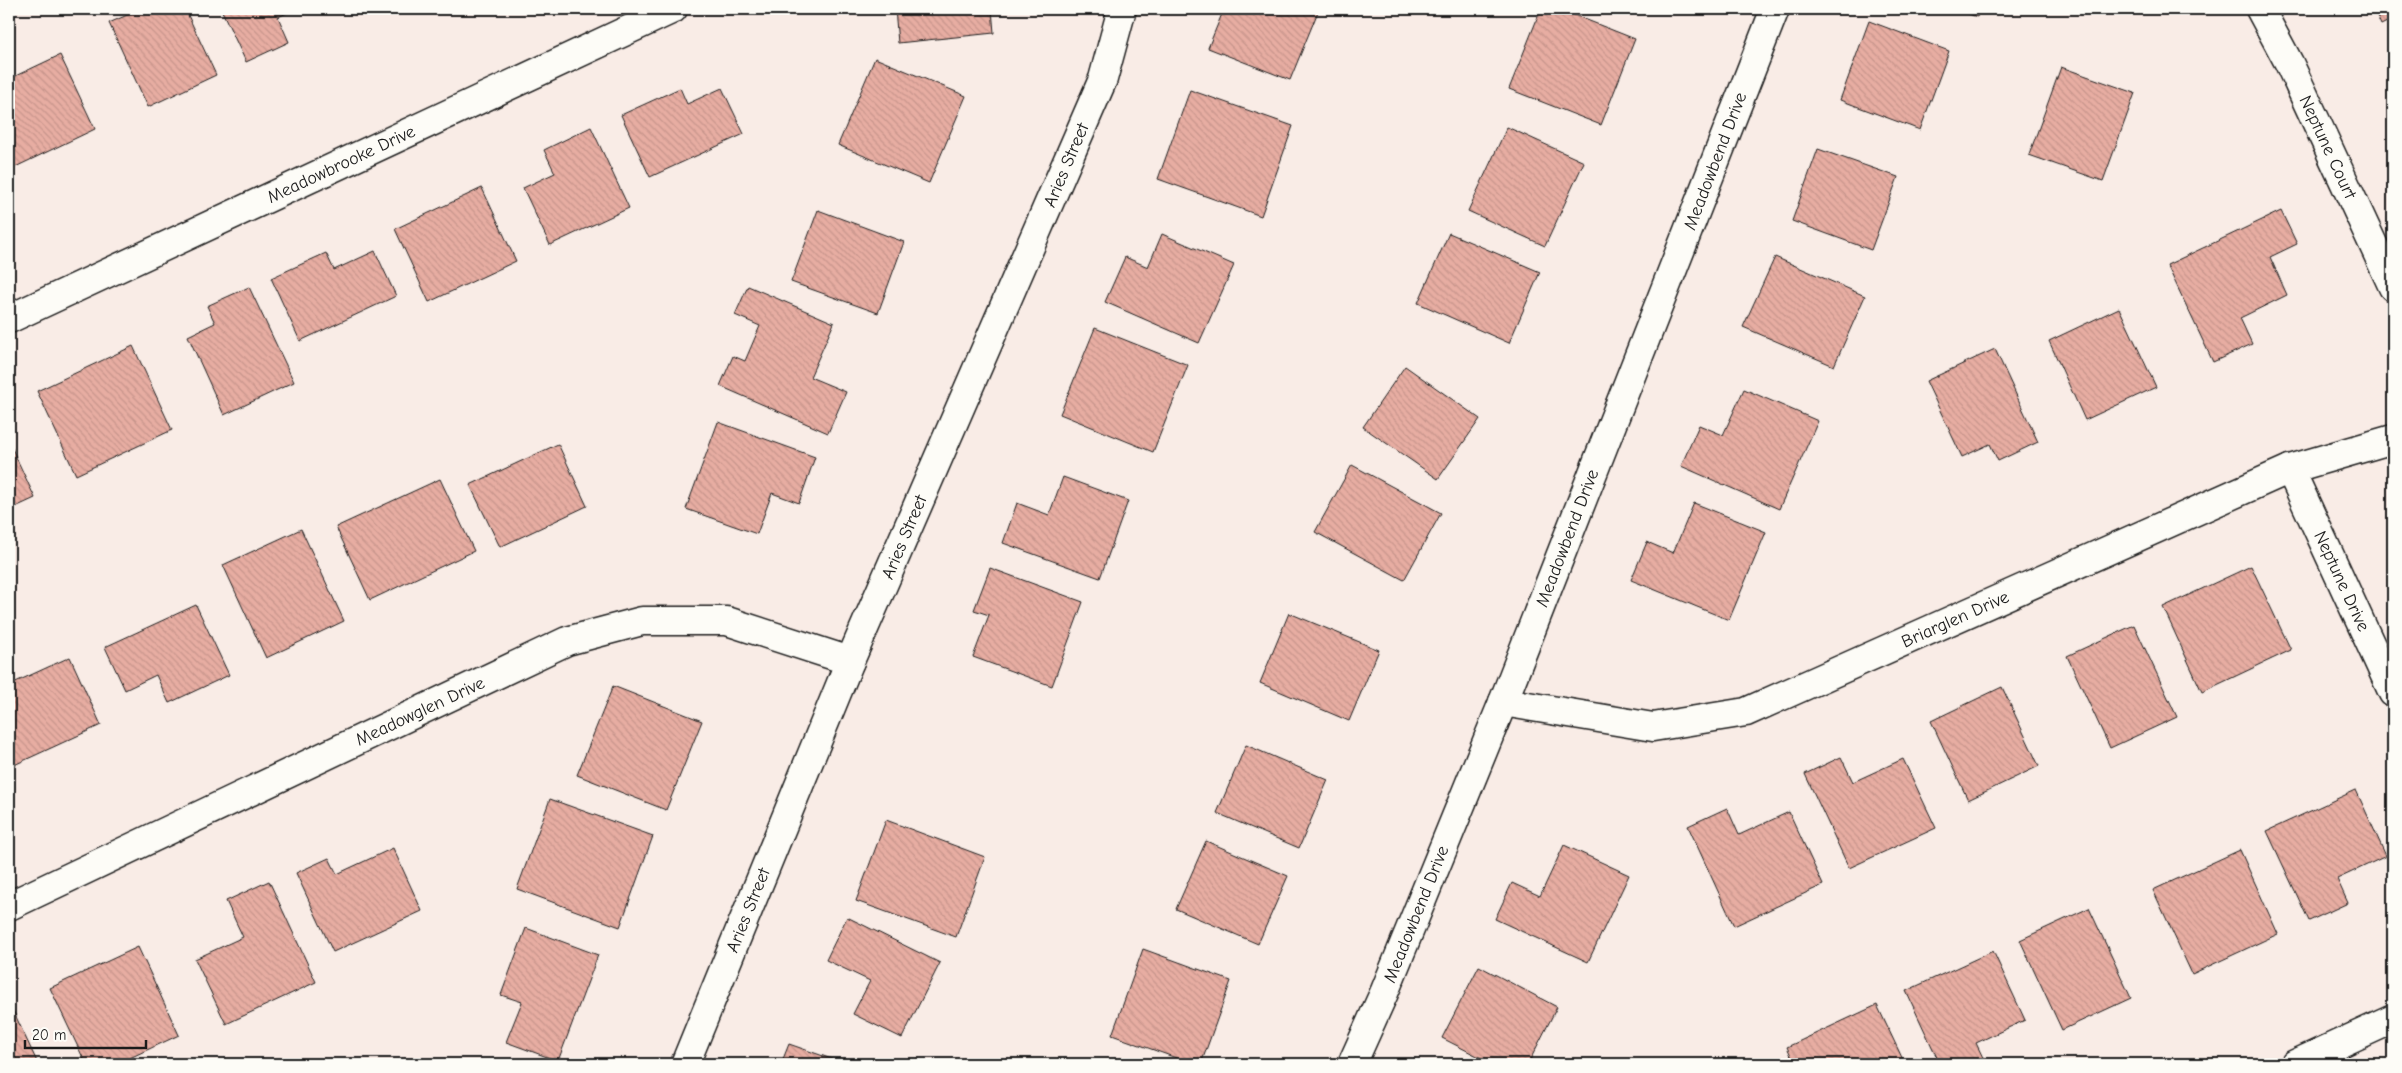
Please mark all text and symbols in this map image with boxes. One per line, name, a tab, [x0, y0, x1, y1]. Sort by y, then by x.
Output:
street label: Meadowbend Drive	[1680, 89, 1751, 233]
street label: Neptune Court	[2294, 92, 2361, 203]
street label: Aries Street	[1039, 119, 1094, 210]
street label: Meadowbrooke Drive	[264, 121, 418, 208]
street label: Meadowbend Drive	[1532, 466, 1603, 610]
street label: Aries Street	[877, 491, 932, 582]
street label: Neptune Drive	[2309, 528, 2374, 635]
street label: Briarglen Drive	[1898, 586, 2012, 653]
street label: Meadowglen Drive	[352, 672, 488, 751]
street label: Meadowbend Drive	[1379, 843, 1454, 986]
street label: Aries Street	[722, 864, 775, 956]
scale bar	[25, 1018, 146, 1050]
text: 20 m	[32, 1026, 66, 1044]

